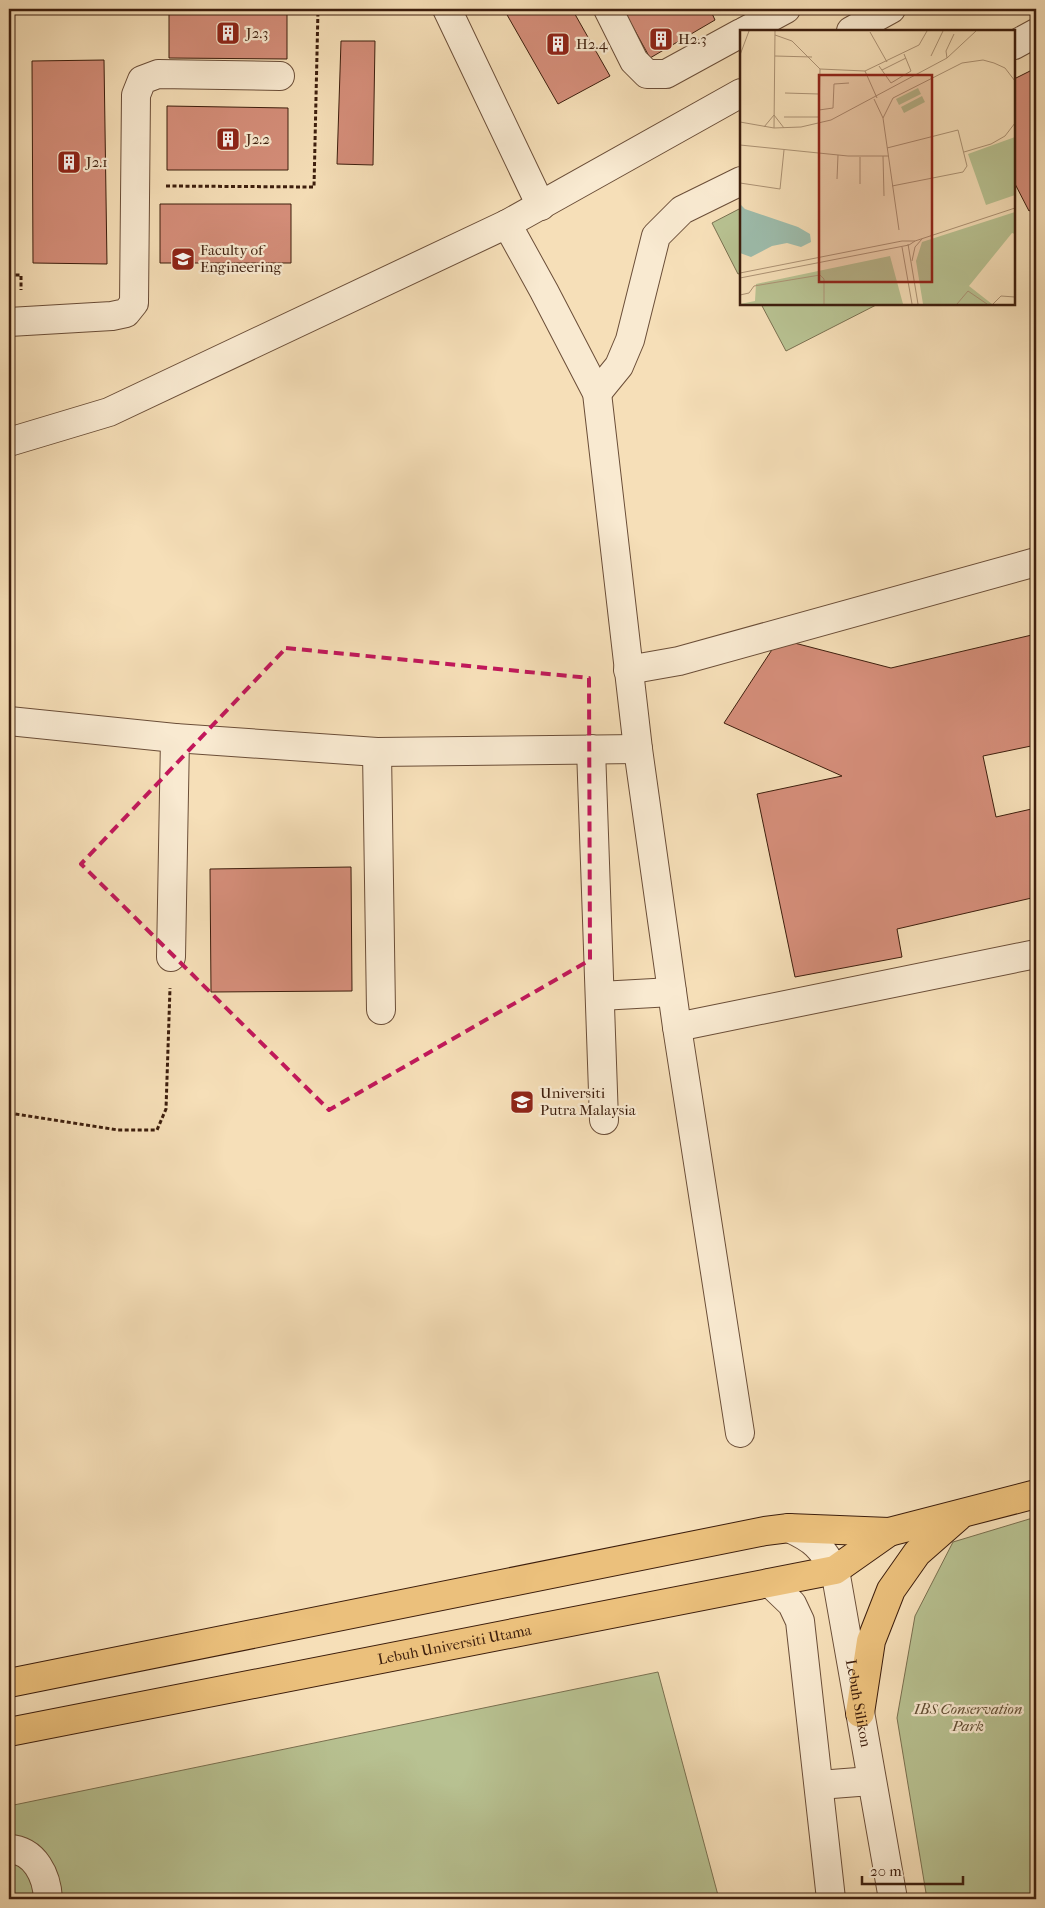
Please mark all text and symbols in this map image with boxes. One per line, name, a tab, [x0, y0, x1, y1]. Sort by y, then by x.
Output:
building icon: J2.3	[215, 20, 241, 46]
place label: J2.3	[245, 24, 268, 42]
building icon: H2.3	[648, 26, 674, 52]
place label: H2.3	[678, 30, 707, 48]
inset map	[740, 30, 1015, 305]
building icon: H2.4	[545, 31, 571, 57]
place label: H2.4	[576, 35, 609, 53]
building icon: J2.2	[215, 126, 241, 152]
place label: J2.2	[245, 130, 270, 148]
building icon: J2.1	[56, 149, 82, 175]
place label: J2.1	[85, 153, 108, 171]
place label: Faculty of Engineering	[200, 241, 282, 276]
school or university icon: Faculty of Engineering	[170, 246, 196, 272]
place label: Universiti Putra Malaysia	[540, 1084, 637, 1119]
school or university icon: Universiti Putra Malaysia	[509, 1089, 535, 1115]
street label: Lebuh Universiti Utama	[376, 1621, 534, 1669]
street label: Lebuh Silikon	[842, 1658, 875, 1749]
park label: IBS Conservation Park	[913, 1700, 1022, 1735]
scale bar	[862, 1853, 964, 1885]
text: 20 m	[870, 1862, 902, 1880]

